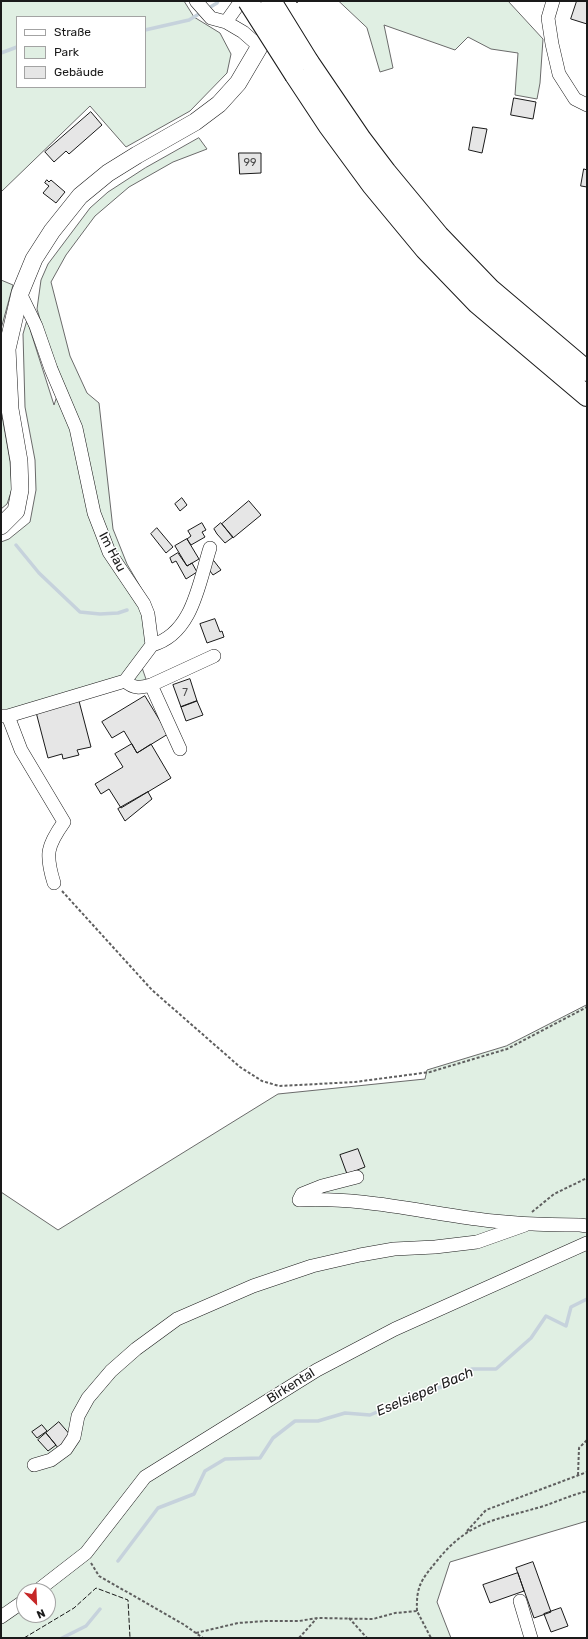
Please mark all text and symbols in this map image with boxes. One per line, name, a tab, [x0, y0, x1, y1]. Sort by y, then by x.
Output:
legend	[16, 16, 146, 88]
text: Straße	[54, 25, 91, 39]
text: Park	[54, 45, 79, 59]
text: Gebäude	[54, 65, 104, 79]
house number: 99	[243, 156, 257, 170]
street label: Im Hau	[95, 530, 129, 574]
house number: 7	[182, 686, 188, 700]
water label: Eselsieper Bach	[374, 1364, 476, 1420]
street label: Birkental	[264, 1365, 318, 1407]
north arrow	[16, 1583, 56, 1623]
text: N	[34, 1606, 47, 1621]

